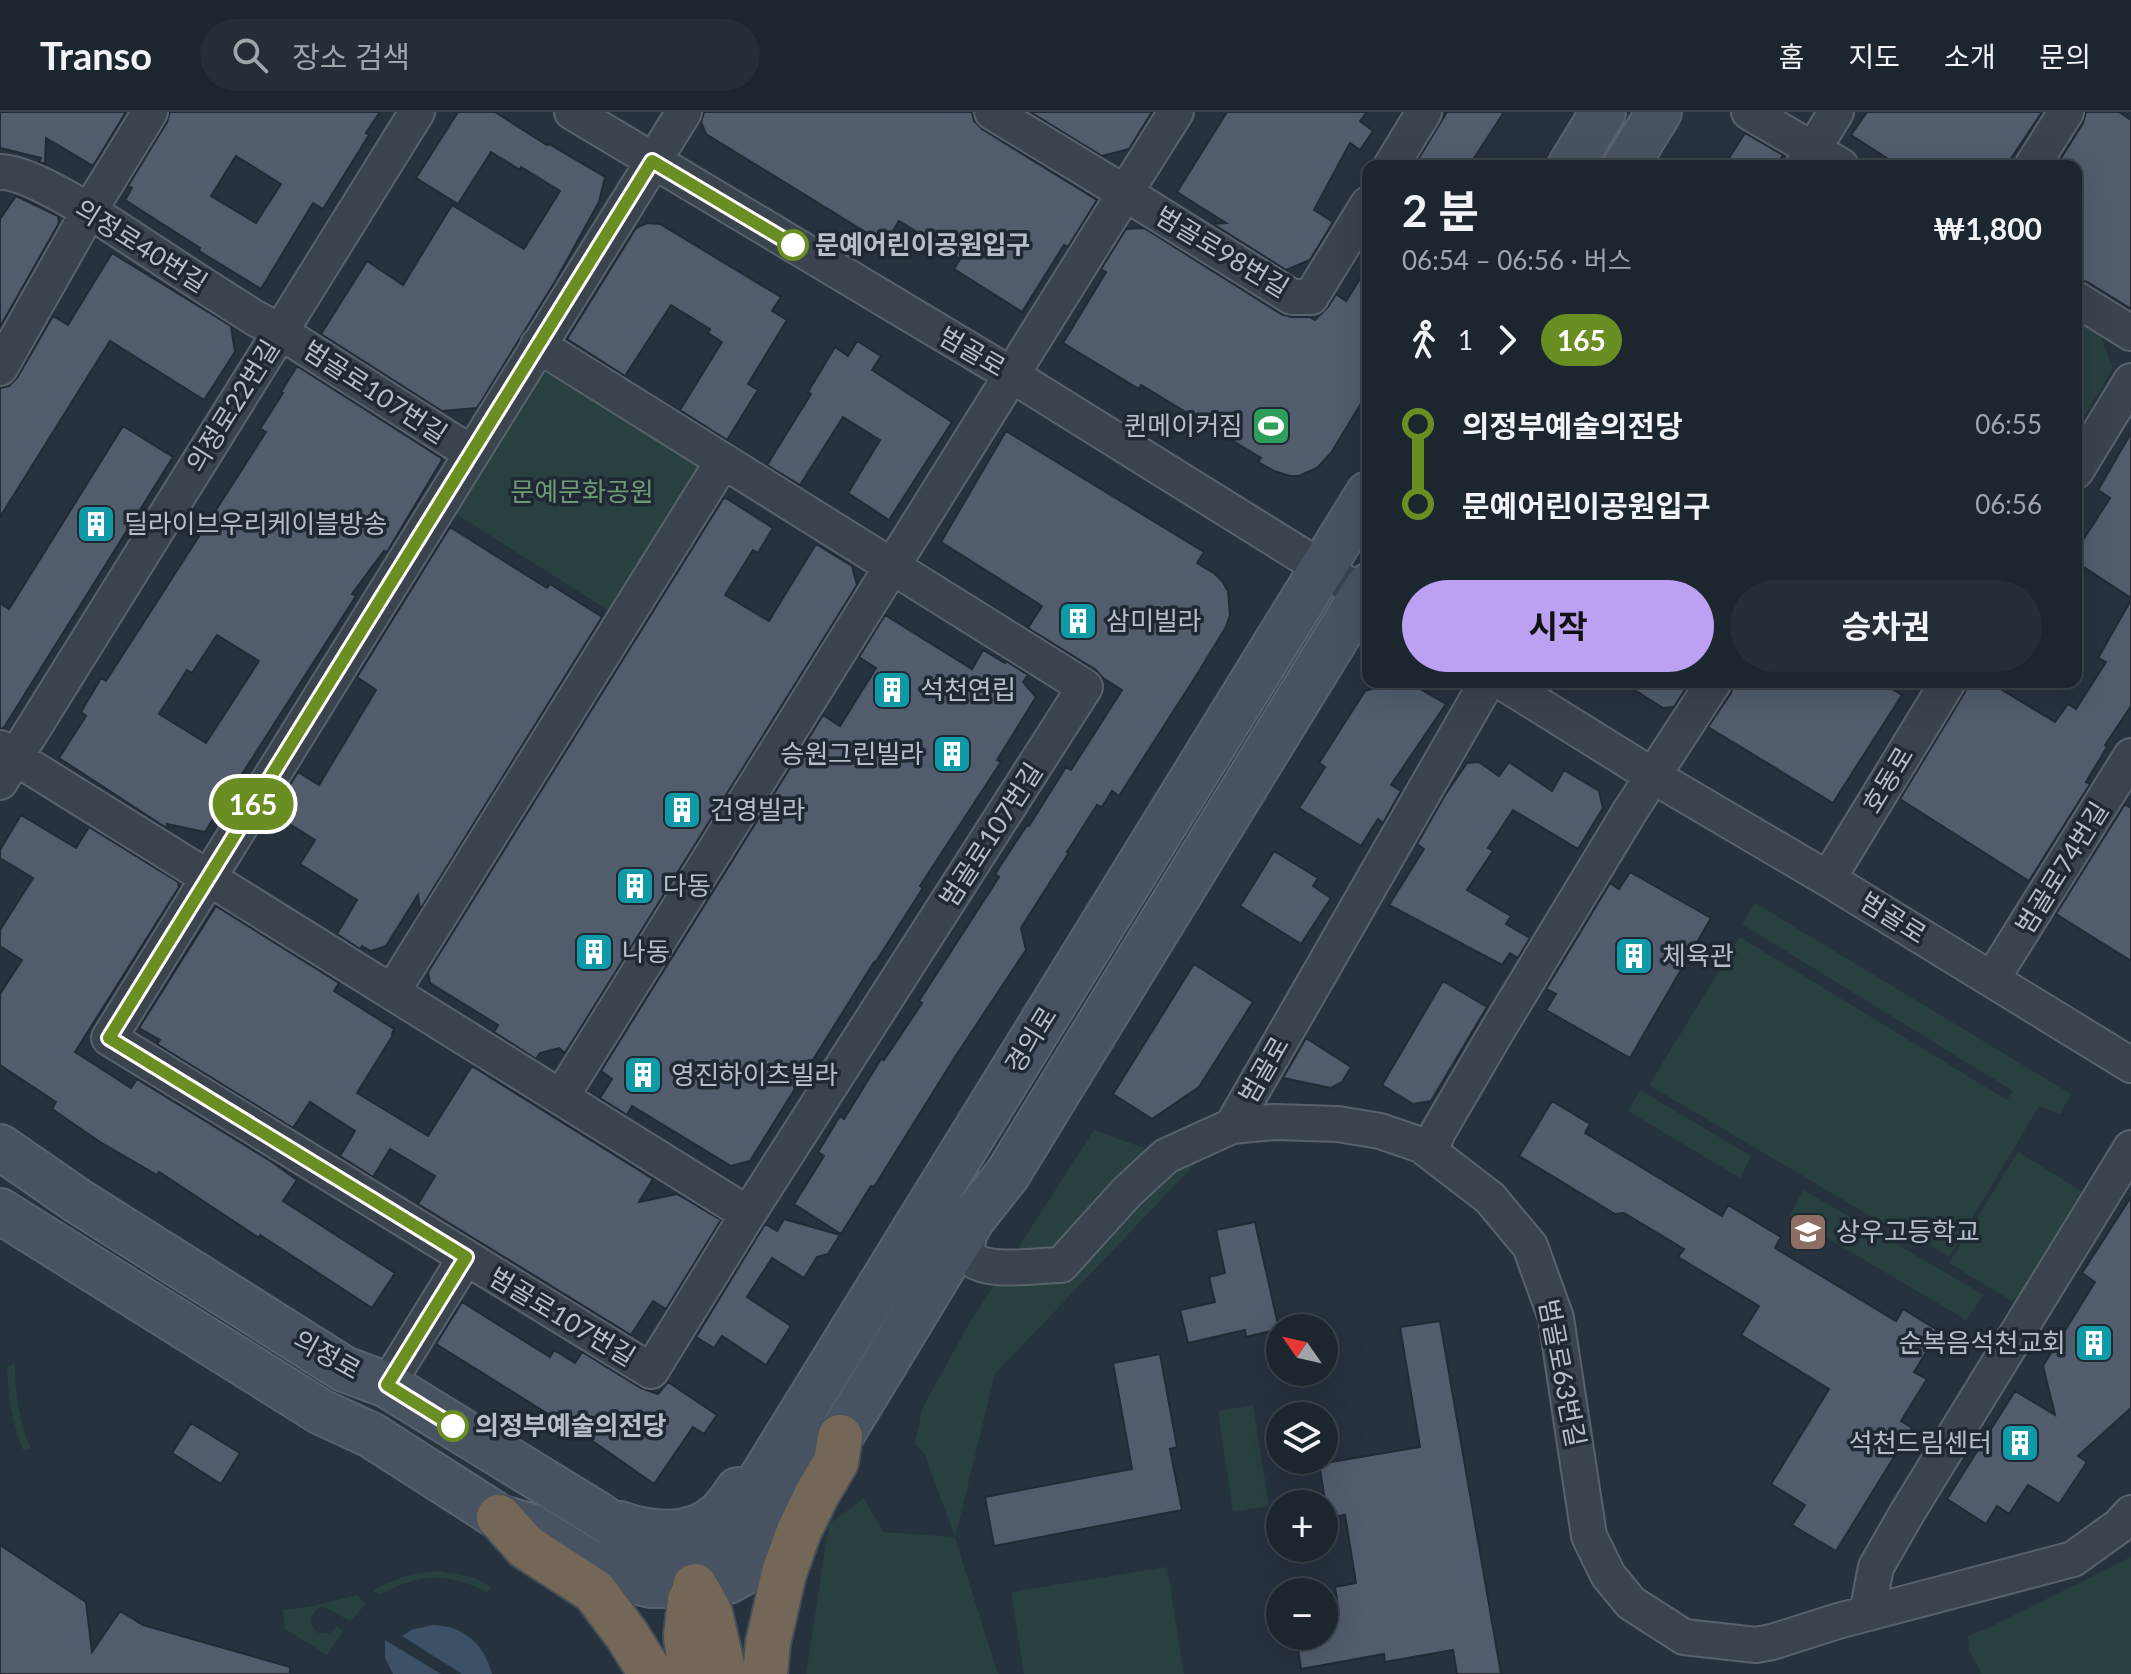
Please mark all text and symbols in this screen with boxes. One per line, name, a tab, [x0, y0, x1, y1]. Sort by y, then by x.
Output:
search box	[200, 19, 760, 91]
text: Transo	[40, 32, 152, 78]
icon: search	[228, 33, 272, 77]
text: 장소 검색	[292, 38, 410, 74]
text: 홈	[1779, 39, 1804, 73]
text: 지도	[1848, 39, 1900, 73]
text: 소개	[1944, 39, 1995, 73]
text: 문의	[2039, 39, 2091, 73]
text: 2 분	[1402, 184, 1479, 236]
street label: 의정로40번길	[70, 192, 214, 298]
street label: 범골로98번길	[1150, 199, 1295, 303]
text: ₩1,800	[1933, 210, 2042, 246]
place label: 문예어린이공원입구	[815, 228, 1030, 260]
marker: 문예어린이공원입구	[778, 230, 808, 260]
text: 06:54 – 06:56 · 버스	[1402, 244, 1632, 276]
icon: walk	[1402, 318, 1446, 362]
icon: forward	[1485, 318, 1529, 362]
street label: 범골로	[933, 319, 1012, 383]
text: 165	[1557, 323, 1606, 357]
text: 1	[1458, 324, 1473, 356]
street label: 의정로22번길	[179, 333, 285, 477]
street label: 범골로107번길	[298, 333, 453, 449]
sports icon: 퀸메이커짐	[1250, 405, 1292, 447]
text: 의정부예술의전당	[1462, 407, 1683, 443]
text: 06:55	[1975, 408, 2042, 440]
place label: 퀸메이커짐	[1123, 409, 1243, 441]
park label: 문예문화공원	[510, 475, 654, 507]
text: 문예어린이공원입구	[1462, 487, 1710, 523]
text: 06:56	[1975, 488, 2042, 520]
building icon: 딜라이브우리케이블방송	[75, 503, 117, 545]
place label: 딜라이브우리케이블방송	[124, 507, 387, 539]
button: 시작	[1402, 580, 1714, 672]
button: 승차권	[1730, 580, 2042, 672]
building icon: 삼미빌라	[1057, 600, 1099, 642]
place label: 삼미빌라	[1106, 604, 1202, 636]
building icon: 석천연립	[871, 669, 913, 711]
place label: 석천연립	[920, 673, 1016, 705]
building icon: 승원그린빌라	[931, 733, 973, 775]
place label: 승원그린빌라	[780, 737, 924, 769]
street label: 호동로	[1855, 740, 1919, 818]
street label: 범골로107번길	[932, 757, 1048, 912]
line badge: 165	[207, 778, 299, 830]
text: 165	[229, 787, 277, 821]
building icon: 건영빌라	[661, 789, 703, 831]
place label: 건영빌라	[710, 793, 806, 825]
street label: 범골로74번길	[2008, 795, 2114, 939]
building icon: 다동	[614, 865, 656, 907]
place label: 다동	[663, 869, 711, 901]
street label: 범골로	[1855, 885, 1932, 950]
building icon: 나동	[573, 931, 615, 973]
place label: 나동	[622, 935, 670, 967]
building icon: 체육관	[1613, 935, 1655, 977]
place label: 체육관	[1662, 939, 1734, 971]
street label: 경의로	[998, 1001, 1063, 1078]
street label: 범골로	[1231, 1030, 1295, 1109]
building icon: 영진하이츠빌라	[622, 1054, 664, 1096]
place label: 영진하이츠빌라	[671, 1058, 838, 1090]
school or university icon: 상우고등학교	[1787, 1211, 1829, 1253]
place label: 상우고등학교	[1836, 1215, 1980, 1247]
street label: 범골로107번길	[484, 1260, 641, 1372]
street label: 범골로63번길	[1533, 1296, 1593, 1449]
north arrow	[1266, 1314, 1338, 1386]
map controls	[1266, 1314, 1338, 1650]
building icon: 순복음석천교회	[2073, 1322, 2115, 1364]
street label: 의정로	[288, 1323, 367, 1386]
place label: 순복음석천교회	[1899, 1326, 2066, 1358]
button: layers	[1266, 1402, 1338, 1474]
place label: 의정부예술의전당	[475, 1409, 666, 1441]
marker: 의정부예술의전당	[438, 1411, 468, 1441]
building icon: 석천드림센터	[1999, 1422, 2041, 1464]
place label: 석천드림센터	[1848, 1426, 1992, 1458]
button: +	[1266, 1490, 1338, 1562]
button: −	[1266, 1578, 1338, 1650]

